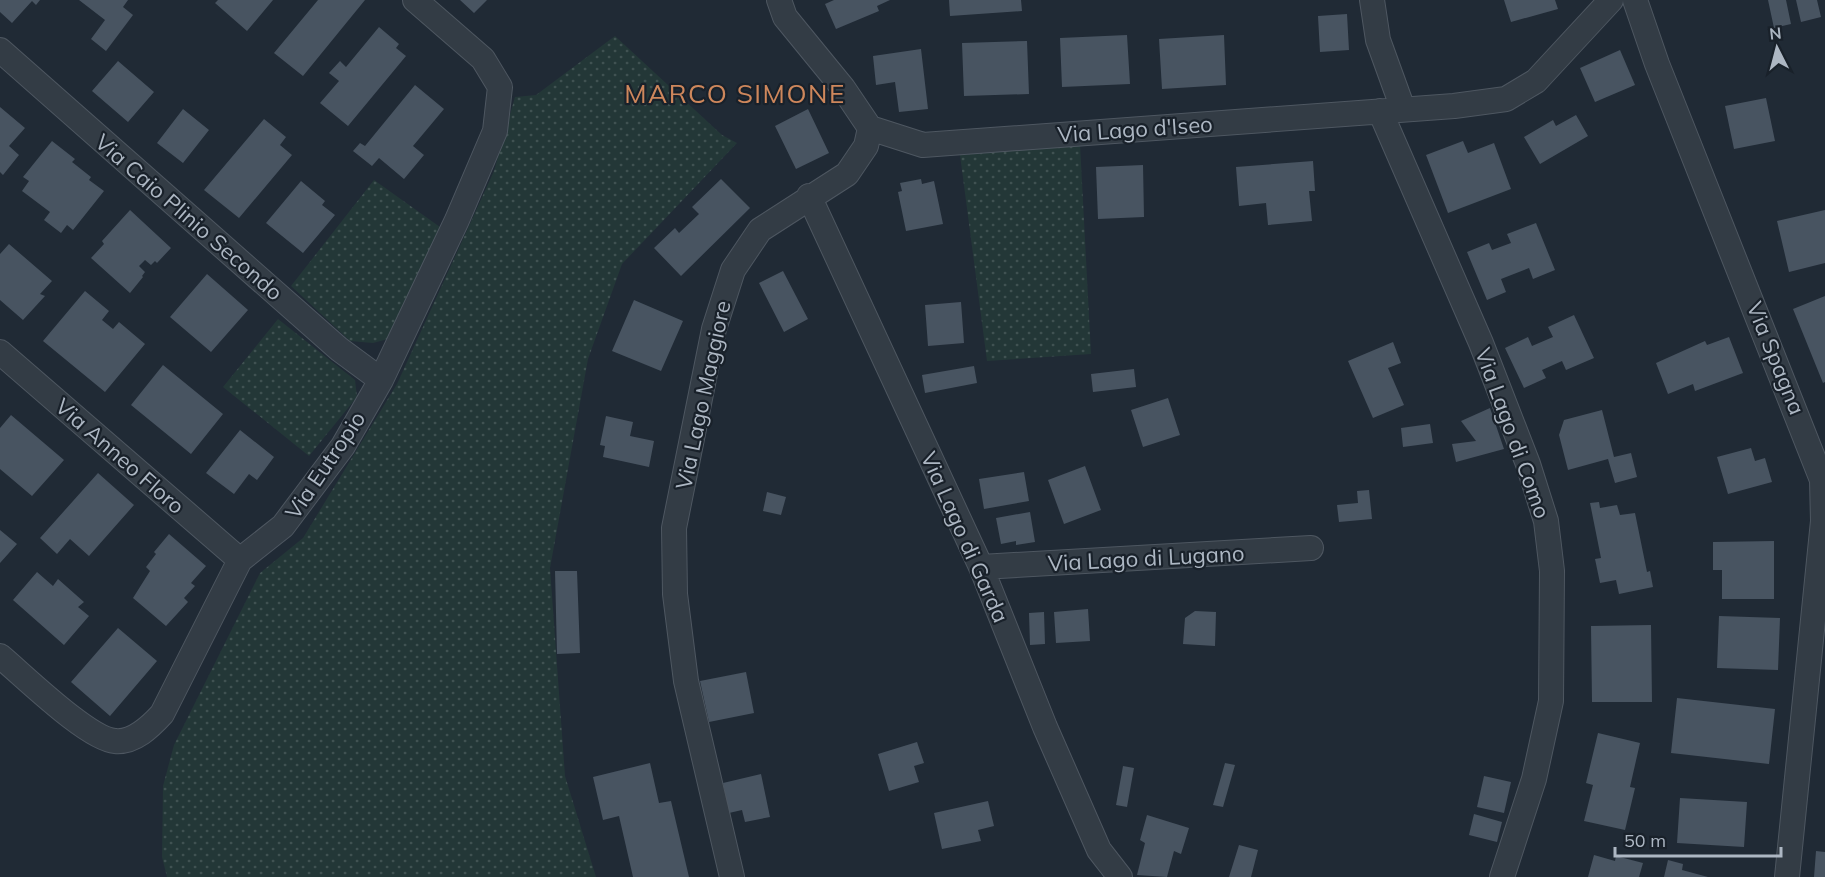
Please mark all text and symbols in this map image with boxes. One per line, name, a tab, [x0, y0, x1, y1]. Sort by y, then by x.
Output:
north arrow	[1747, 18, 1807, 78]
text: N	[1768, 23, 1782, 44]
district label: MARCO SIMONE	[624, 77, 846, 110]
street label: Via Lago d'Iseo	[1056, 110, 1214, 148]
street label: Via Caio Plinio Secondo	[89, 128, 289, 306]
street label: Via Lago Maggiore	[669, 298, 737, 492]
street label: Via Spagna	[1741, 298, 1811, 418]
street label: Via Lago di Como	[1469, 344, 1557, 522]
street label: Via Anneo Floro	[50, 392, 190, 520]
street label: Via Eutropio	[279, 406, 371, 524]
street label: Via Lago di Garda	[915, 447, 1015, 627]
street label: Via Lago di Lugano	[1047, 539, 1245, 577]
scale bar	[1615, 820, 1782, 858]
text: 50 m	[1624, 829, 1666, 852]

